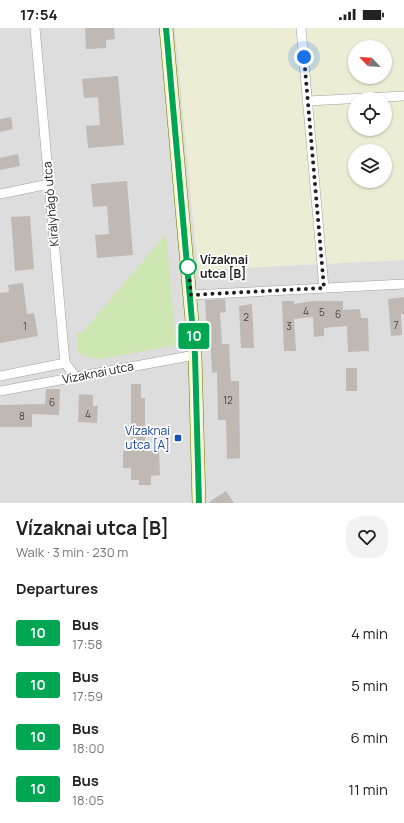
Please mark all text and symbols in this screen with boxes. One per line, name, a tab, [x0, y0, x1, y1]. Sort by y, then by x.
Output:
text: 17:54	[20, 4, 58, 25]
north arrow	[348, 40, 392, 84]
map controls	[348, 40, 392, 188]
your location	[294, 47, 314, 67]
button: locate	[348, 92, 392, 136]
button: layers	[348, 144, 392, 188]
street label: Királyhágó utca	[38, 161, 63, 247]
place label: Vízaknai utca [B]	[200, 251, 248, 282]
marker: Vízaknai utca [B]	[179, 258, 197, 276]
house number: 4	[303, 304, 309, 318]
house number: 5	[319, 305, 325, 319]
house number: 6	[335, 307, 341, 321]
house number: 2	[243, 310, 249, 324]
house number: 7	[393, 318, 399, 332]
house number: 1	[23, 319, 27, 333]
house number: 3	[286, 319, 292, 333]
line badge: 10	[176, 323, 212, 349]
text: 10	[186, 326, 202, 345]
street label: Vízaknai utca	[61, 357, 135, 388]
house number: 12	[223, 393, 233, 407]
house number: 6	[49, 395, 55, 409]
house number: 4	[85, 407, 91, 421]
house number: 8	[19, 409, 25, 423]
place label: Vízaknai utca [A]	[125, 422, 170, 453]
marker: Vízaknai utca [A]	[173, 433, 183, 443]
text: Vízaknai utca [B]	[16, 515, 169, 541]
button: heart	[346, 516, 388, 558]
text: Walk · 3 min · 230 m	[16, 543, 128, 561]
text: Departures	[16, 578, 98, 599]
text: Bus	[72, 614, 99, 635]
text: 10	[30, 623, 46, 642]
text: 4 min	[351, 623, 388, 644]
text: 17:58	[72, 635, 103, 653]
text: Bus	[72, 666, 99, 687]
text: 10	[30, 675, 46, 694]
text: 5 min	[351, 675, 388, 696]
text: 17:59	[72, 687, 103, 705]
text: Bus	[72, 718, 99, 739]
text: 10	[30, 727, 46, 746]
text: 6 min	[351, 727, 388, 748]
text: 18:00	[72, 739, 104, 757]
text: Bus	[72, 770, 99, 791]
text: 10	[30, 779, 46, 798]
text: 11 min	[348, 779, 388, 800]
text: 18:05	[72, 791, 104, 809]

